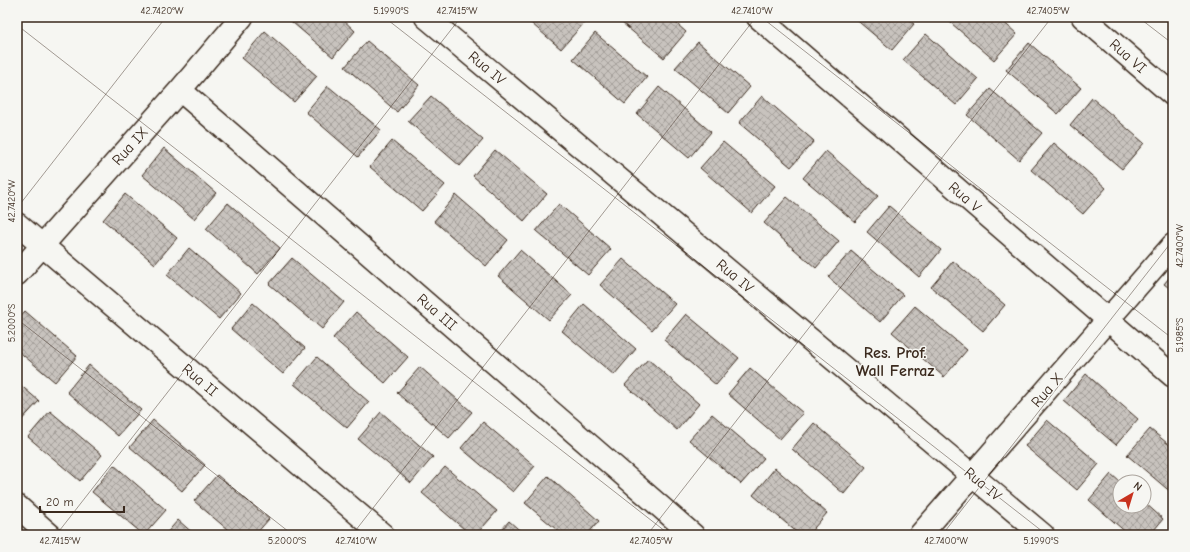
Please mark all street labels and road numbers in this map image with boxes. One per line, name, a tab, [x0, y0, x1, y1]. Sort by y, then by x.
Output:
street label: Rua VI	[1106, 35, 1150, 77]
street label: Rua IV	[465, 47, 509, 89]
street label: Rua IX	[108, 123, 152, 169]
street label: Rua V	[945, 178, 985, 216]
street label: Rua IV	[713, 255, 757, 297]
street label: Rua III	[413, 290, 461, 334]
street label: Rua II	[178, 360, 222, 400]
street label: Rua X	[1027, 369, 1067, 411]
street label: Rua IV	[961, 463, 1005, 505]

